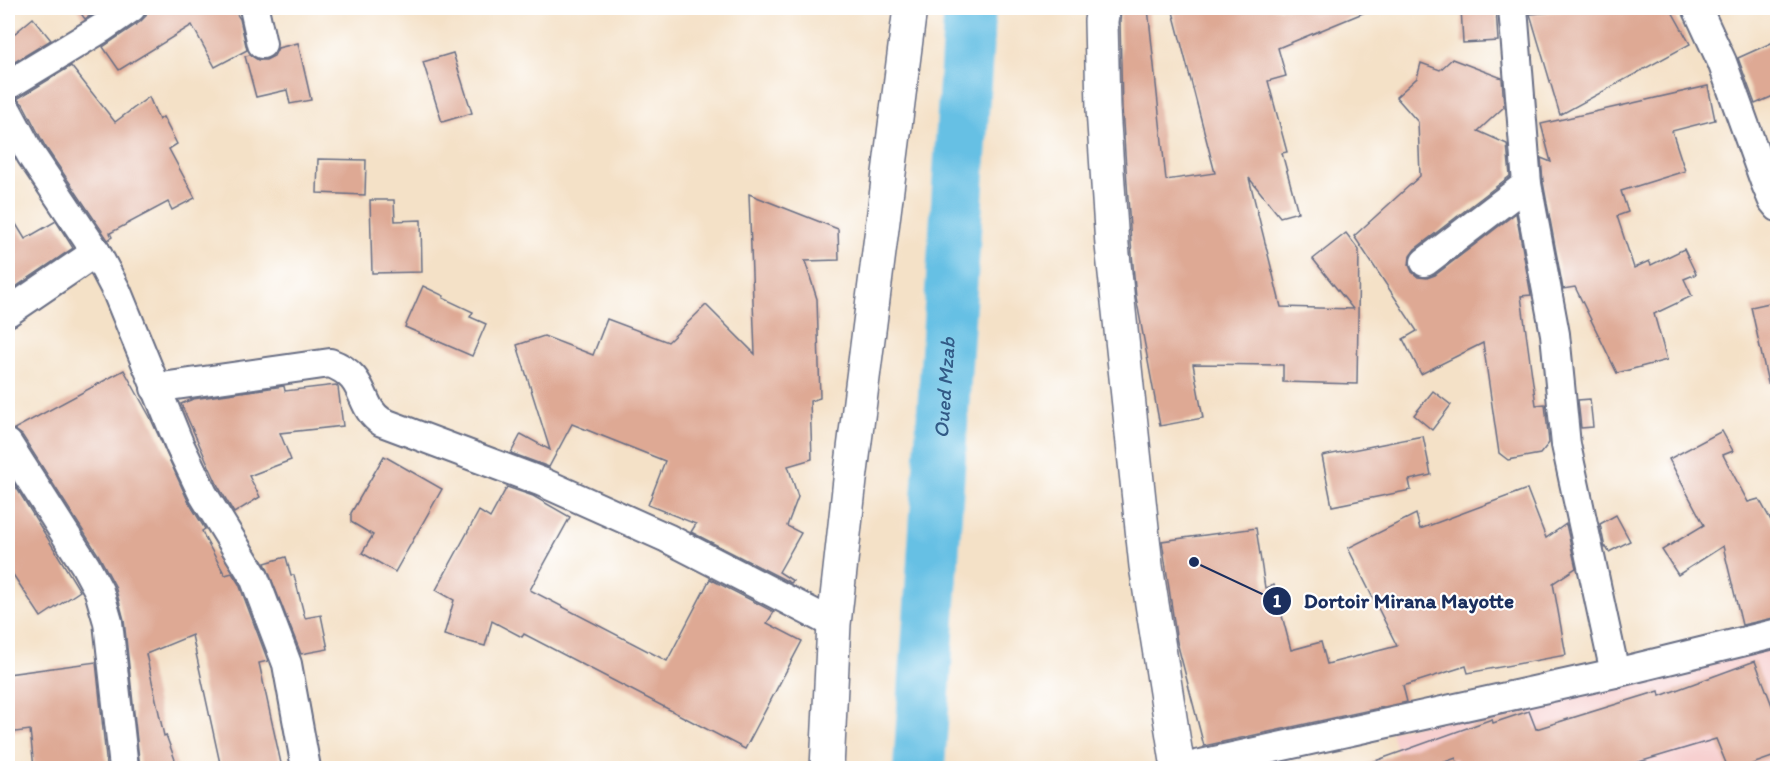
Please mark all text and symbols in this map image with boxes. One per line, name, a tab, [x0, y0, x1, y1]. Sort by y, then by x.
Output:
water label: Oued Mzab	[928, 336, 960, 439]
callout: Dortoir Mirana Mayotte	[1262, 581, 1526, 620]
text: Dortoir Mirana Mayotte	[1304, 588, 1514, 614]
text: 1	[1273, 590, 1282, 612]

